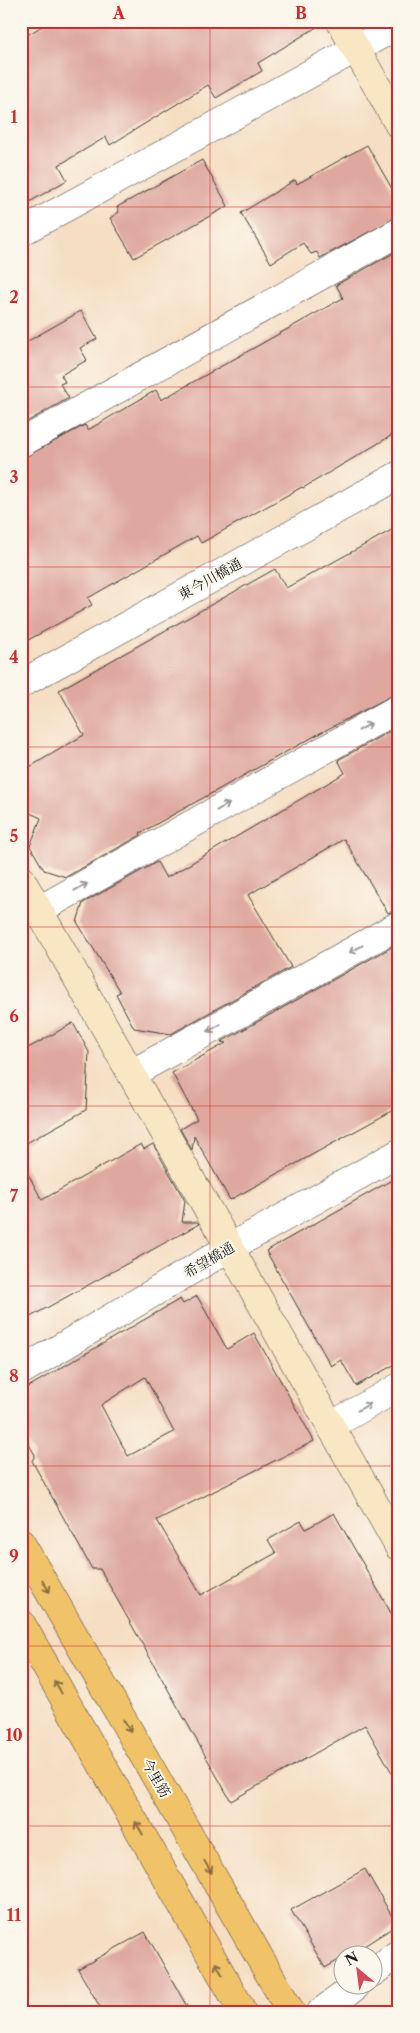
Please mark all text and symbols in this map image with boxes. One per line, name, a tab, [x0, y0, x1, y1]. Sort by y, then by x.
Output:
text: A	[112, 3, 126, 23]
text: B	[295, 3, 307, 23]
text: 1	[10, 107, 18, 127]
text: 2	[9, 287, 19, 307]
text: 3	[9, 467, 19, 487]
street label: 東今川橋通	[175, 554, 245, 604]
text: 4	[9, 647, 19, 667]
one-way arrow	[357, 722, 371, 732]
one-way arrow	[215, 802, 230, 812]
text: 5	[10, 826, 19, 846]
one-way arrow	[74, 881, 88, 891]
one-way arrow	[350, 944, 364, 954]
text: 6	[9, 1006, 19, 1026]
one-way arrow	[207, 1023, 222, 1033]
text: 7	[10, 1186, 19, 1206]
street label: 希望橋通	[180, 1238, 238, 1282]
text: 8	[9, 1366, 19, 1386]
one-way arrow	[357, 1402, 372, 1412]
text: 9	[9, 1546, 19, 1566]
one-way arrow	[41, 1578, 51, 1592]
one-way arrow	[53, 1680, 62, 1695]
one-way arrow	[122, 1719, 132, 1733]
text: 10	[5, 1725, 23, 1745]
street label: 今里筋	[138, 1755, 174, 1801]
one-way arrow	[133, 1822, 143, 1836]
one-way arrow	[203, 1860, 213, 1874]
text: 11	[7, 1905, 22, 1925]
north arrow	[332, 1946, 382, 1996]
text: N	[342, 1948, 361, 1969]
one-way arrow	[214, 1962, 224, 1977]

